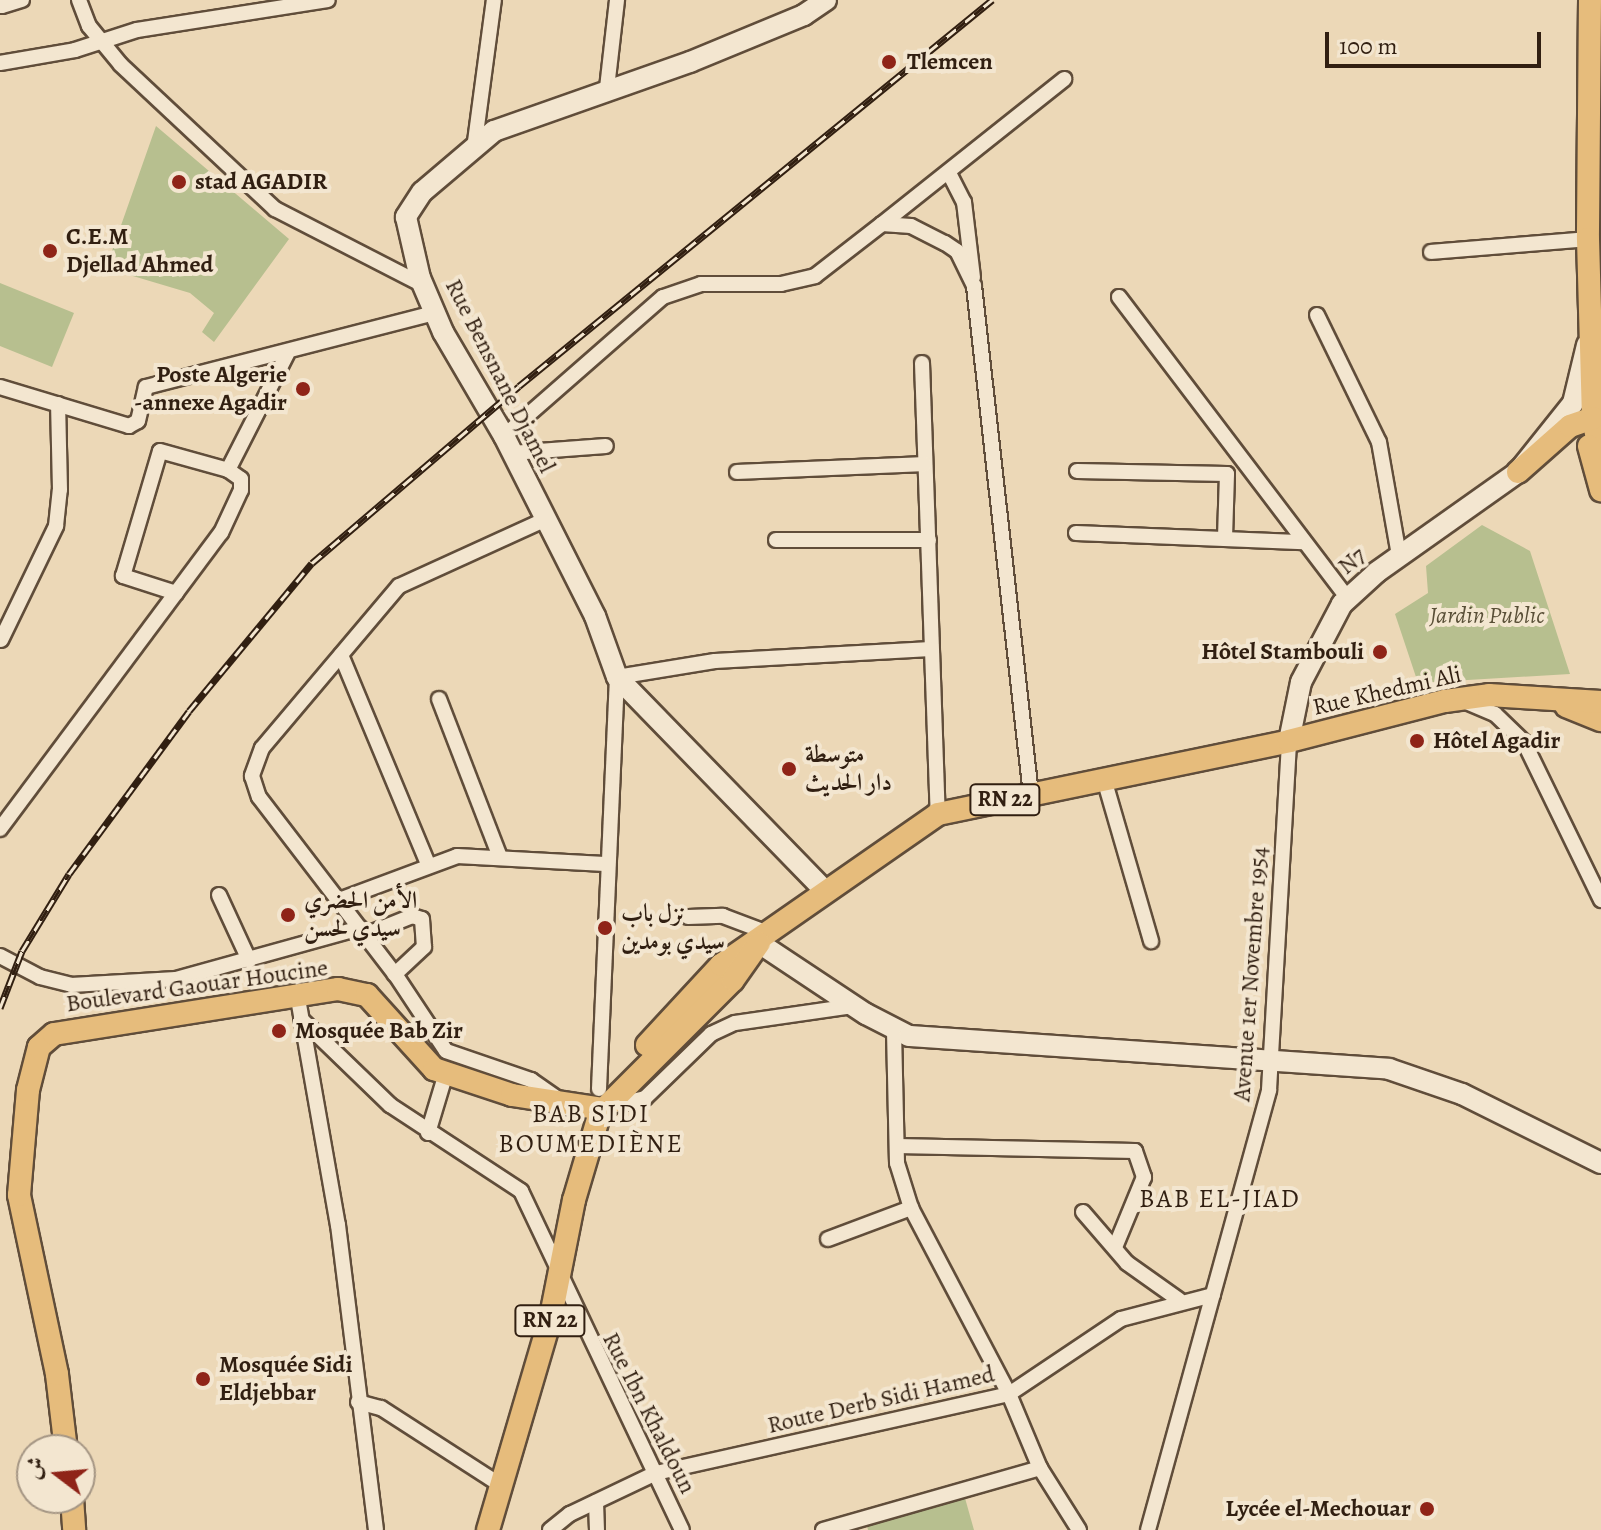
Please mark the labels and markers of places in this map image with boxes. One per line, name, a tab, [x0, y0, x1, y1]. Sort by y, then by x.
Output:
place label: Tlemcen	[907, 48, 993, 76]
marker: Tlemcen	[878, 51, 900, 73]
place label: stad AGADIR	[195, 168, 327, 196]
marker: stad AGADIR	[170, 173, 188, 191]
place label: C.E.M Djellad Ahmed	[66, 223, 213, 279]
marker: C.E.M Djellad Ahmed	[41, 242, 59, 260]
place label: Poste Algerie -annexe Agadir	[134, 361, 287, 417]
marker: Poste Algerie -annexe Agadir	[294, 380, 312, 398]
place label: Hôtel Stambouli	[1201, 638, 1364, 666]
marker: Hôtel Stambouli	[1371, 643, 1389, 661]
place label: Hôtel Agadir	[1433, 727, 1560, 755]
marker: Hôtel Agadir	[1408, 732, 1426, 750]
place label: متوسطة دار الحديث	[805, 741, 892, 797]
marker: متوسطة دار الحديث	[780, 760, 798, 778]
place label: الأمن الحضري سيدي لحسن	[304, 887, 417, 943]
place label: نزل باب سيدي بومدين	[621, 900, 725, 956]
marker: الأمن الحضري سيدي لحسن	[279, 906, 297, 924]
marker: نزل باب سيدي بومدين	[596, 919, 614, 937]
place label: Mosquée Bab Zir	[295, 1017, 463, 1045]
marker: Mosquée Bab Zir	[270, 1022, 288, 1040]
place label: Mosquée Sidi Eldjebbar	[219, 1351, 352, 1407]
marker: Mosquée Sidi Eldjebbar	[194, 1370, 212, 1388]
place label: Lycée el-Mechouar	[1225, 1495, 1411, 1523]
marker: Lycée el-Mechouar	[1418, 1500, 1436, 1518]

